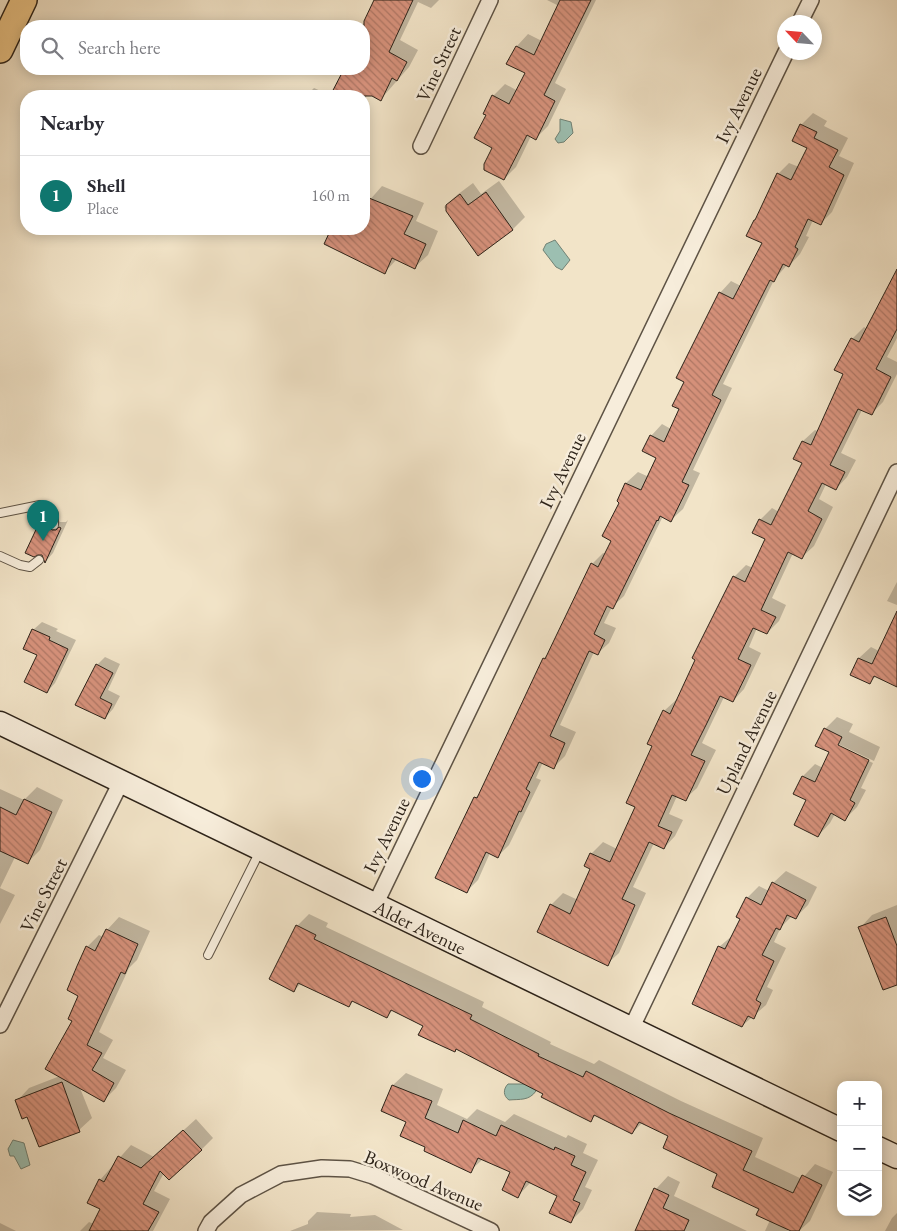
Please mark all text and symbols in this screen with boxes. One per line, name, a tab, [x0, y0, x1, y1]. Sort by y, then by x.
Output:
north arrow	[777, 15, 822, 60]
search box	[20, 20, 370, 75]
street label: Vine Street	[410, 23, 467, 106]
icon: search	[38, 34, 66, 62]
text: Search here	[78, 35, 160, 60]
street label: Ivy Avenue	[709, 63, 768, 147]
text: Nearby	[40, 109, 104, 136]
text: Shell	[87, 173, 126, 198]
text: 1	[52, 185, 60, 206]
text: 160 m	[311, 185, 350, 206]
text: Place	[87, 198, 119, 219]
street label: Ivy Avenue	[533, 428, 592, 512]
pin: 1	[27, 500, 59, 541]
street label: Upland Avenue	[710, 686, 783, 799]
your location	[409, 766, 435, 792]
street label: Ivy Avenue	[357, 793, 416, 877]
street label: Vine Street	[14, 854, 73, 937]
street label: Alder Avenue	[369, 894, 470, 960]
map controls	[837, 1081, 882, 1216]
button: +	[837, 1081, 882, 1126]
button: −	[837, 1126, 882, 1171]
street label: Boxwood Avenue	[360, 1144, 487, 1217]
button: layers	[837, 1171, 882, 1216]

